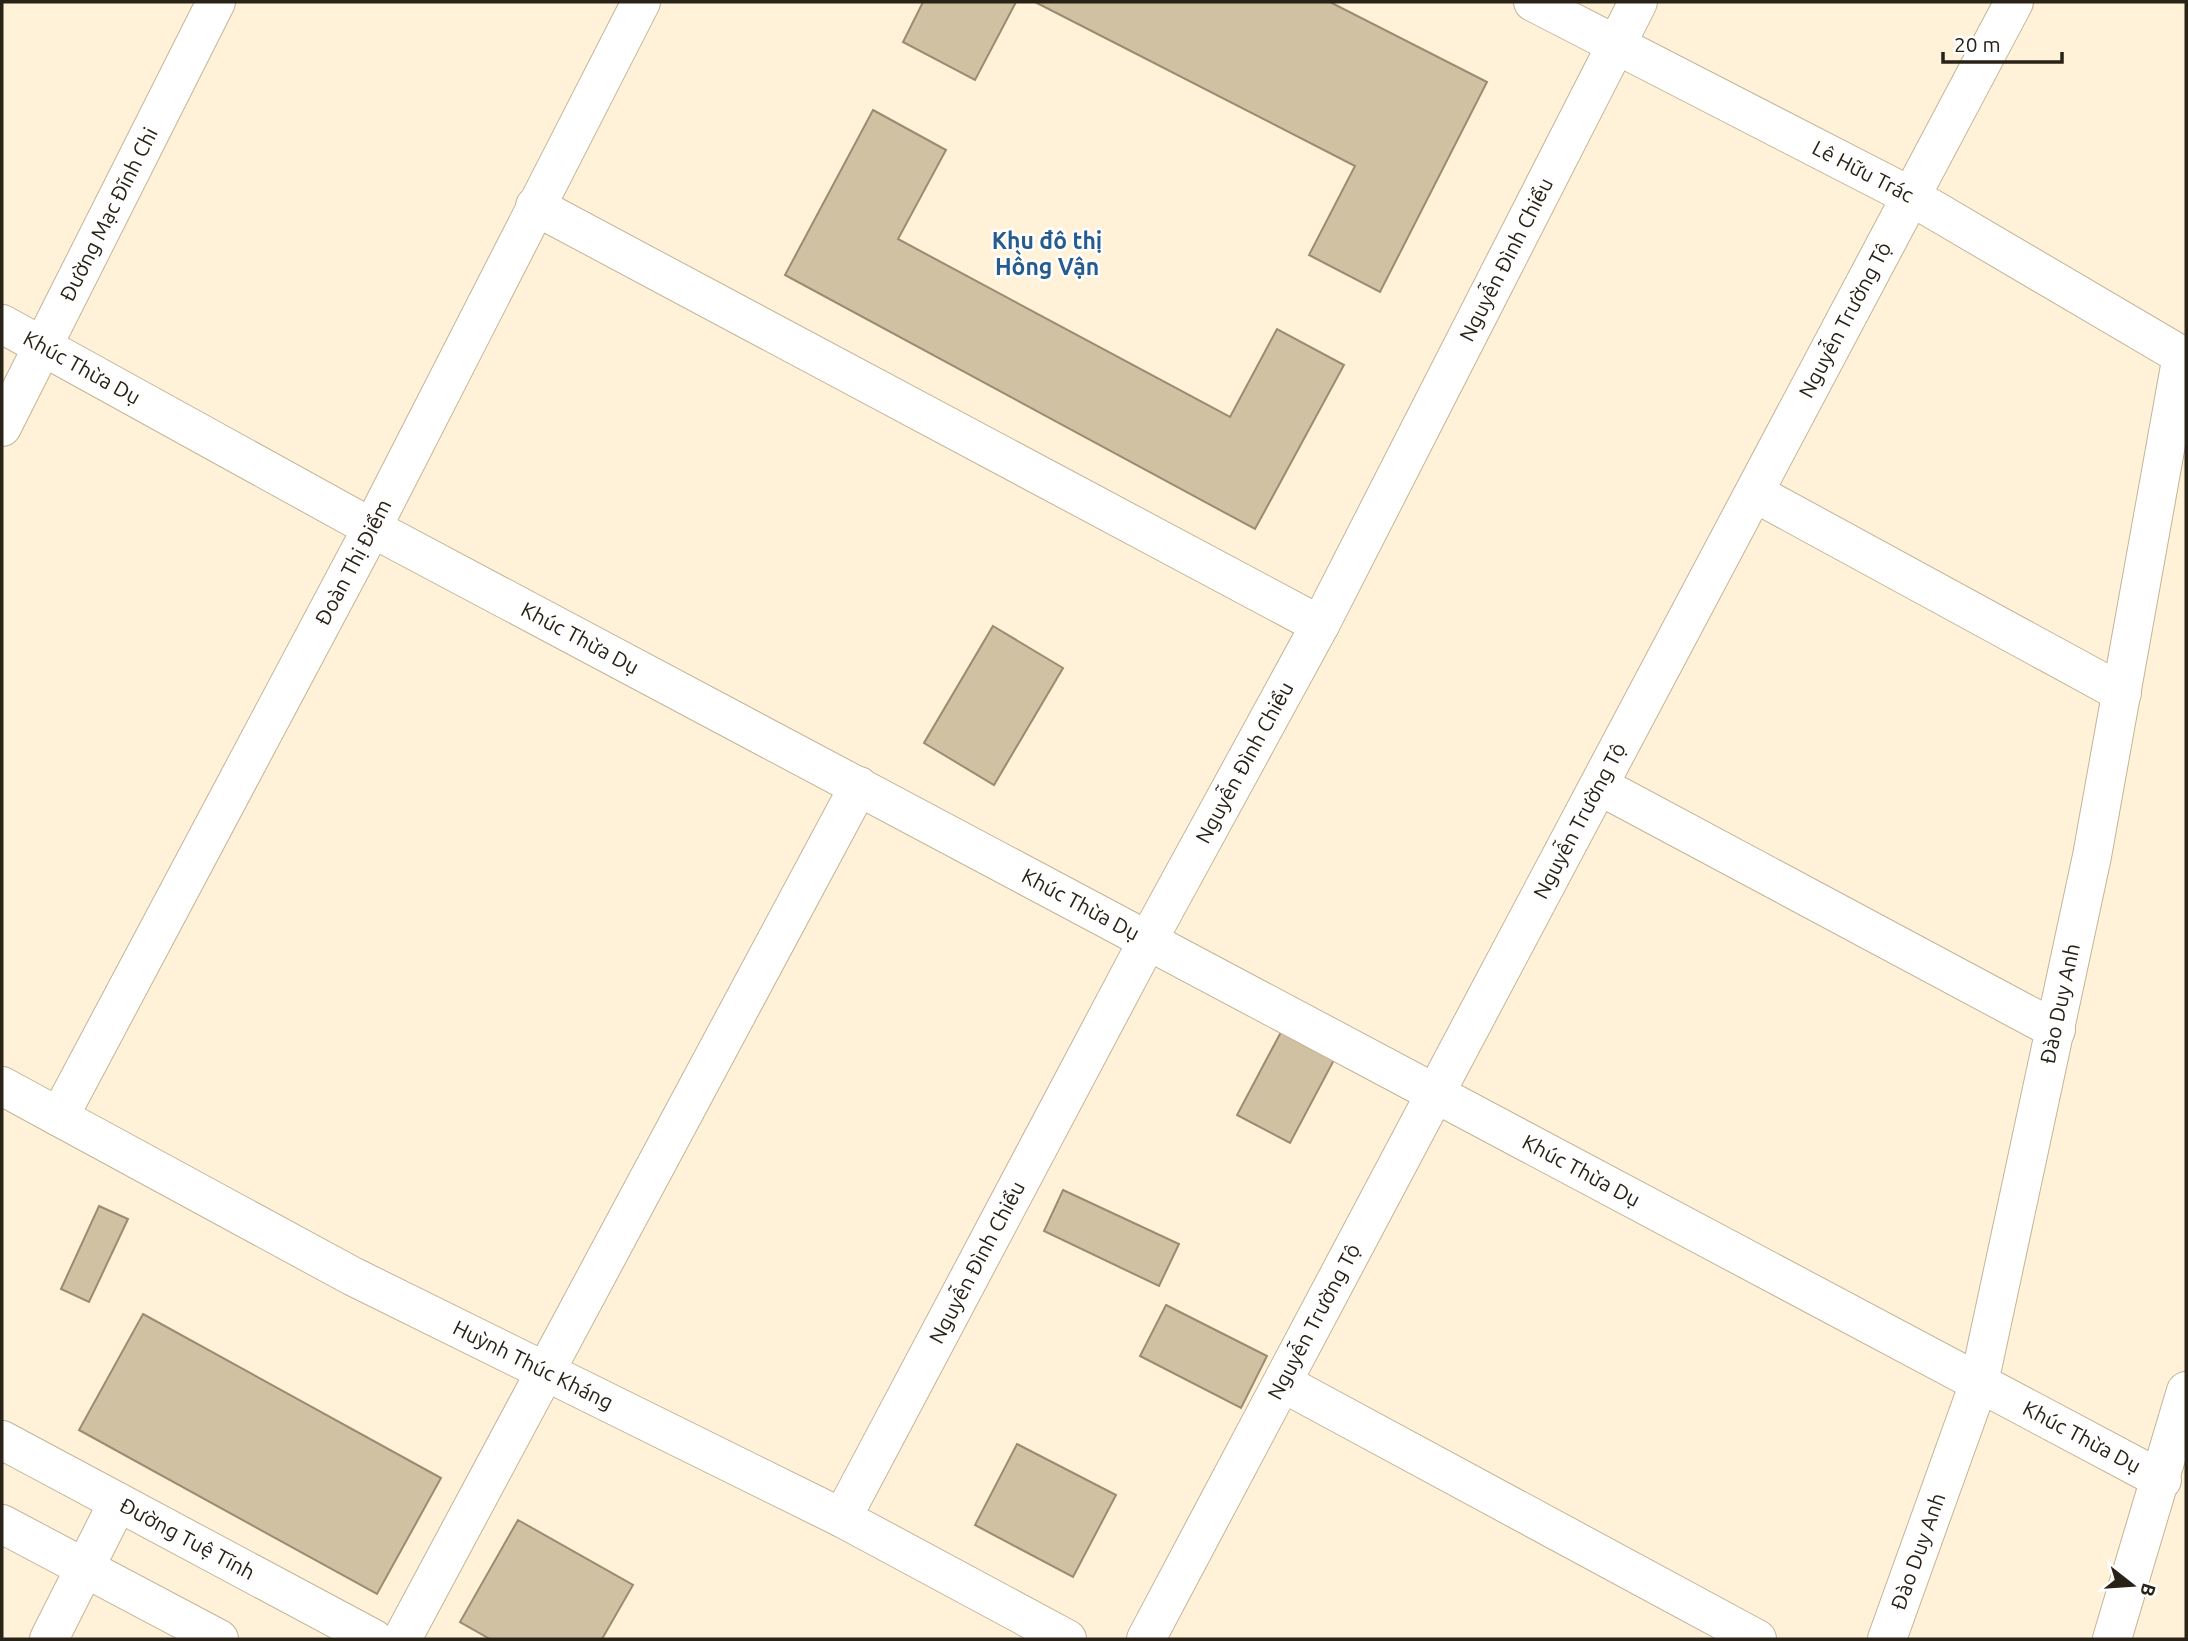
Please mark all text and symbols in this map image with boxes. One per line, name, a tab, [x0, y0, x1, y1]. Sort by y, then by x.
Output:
scale bar	[1943, 21, 2062, 65]
text: 20 m	[1954, 32, 2001, 56]
street label: Đường Mạc Đĩnh Chi	[54, 123, 162, 305]
street label: Lê Hữu Trác	[1809, 135, 1918, 207]
street label: Nguyễn Đình Chiểu	[1454, 174, 1557, 345]
district label: Khu đô thị Hồng Vận	[992, 228, 1102, 279]
street label: Nguyễn Trường Tộ	[1793, 237, 1896, 402]
street label: Khúc Thừa Dụ	[20, 325, 145, 409]
street label: Đoàn Thị Điểm	[310, 495, 396, 629]
street label: Khúc Thừa Dụ	[517, 597, 643, 679]
street label: Nguyễn Đình Chiểu	[1190, 677, 1298, 847]
street label: Nguyễn Trường Tộ	[1528, 738, 1630, 903]
street label: Khúc Thừa Dụ	[1018, 863, 1144, 945]
street label: Đào Duy Anh	[2035, 941, 2084, 1066]
street label: Khúc Thừa Dụ	[1519, 1129, 1645, 1211]
street label: Nguyễn Đình Chiểu	[924, 1177, 1029, 1347]
street label: Nguyễn Trường Tộ	[1262, 1239, 1364, 1403]
street label: Huỳnh Thúc Kháng	[449, 1315, 617, 1414]
street label: Khúc Thừa Dụ	[2019, 1395, 2145, 1478]
street label: Đào Duy Anh	[1886, 1489, 1950, 1613]
street label: Đường Tuệ Tĩnh	[116, 1492, 259, 1584]
north arrow	[2097, 1550, 2167, 1620]
text: B	[2136, 1581, 2161, 1599]

